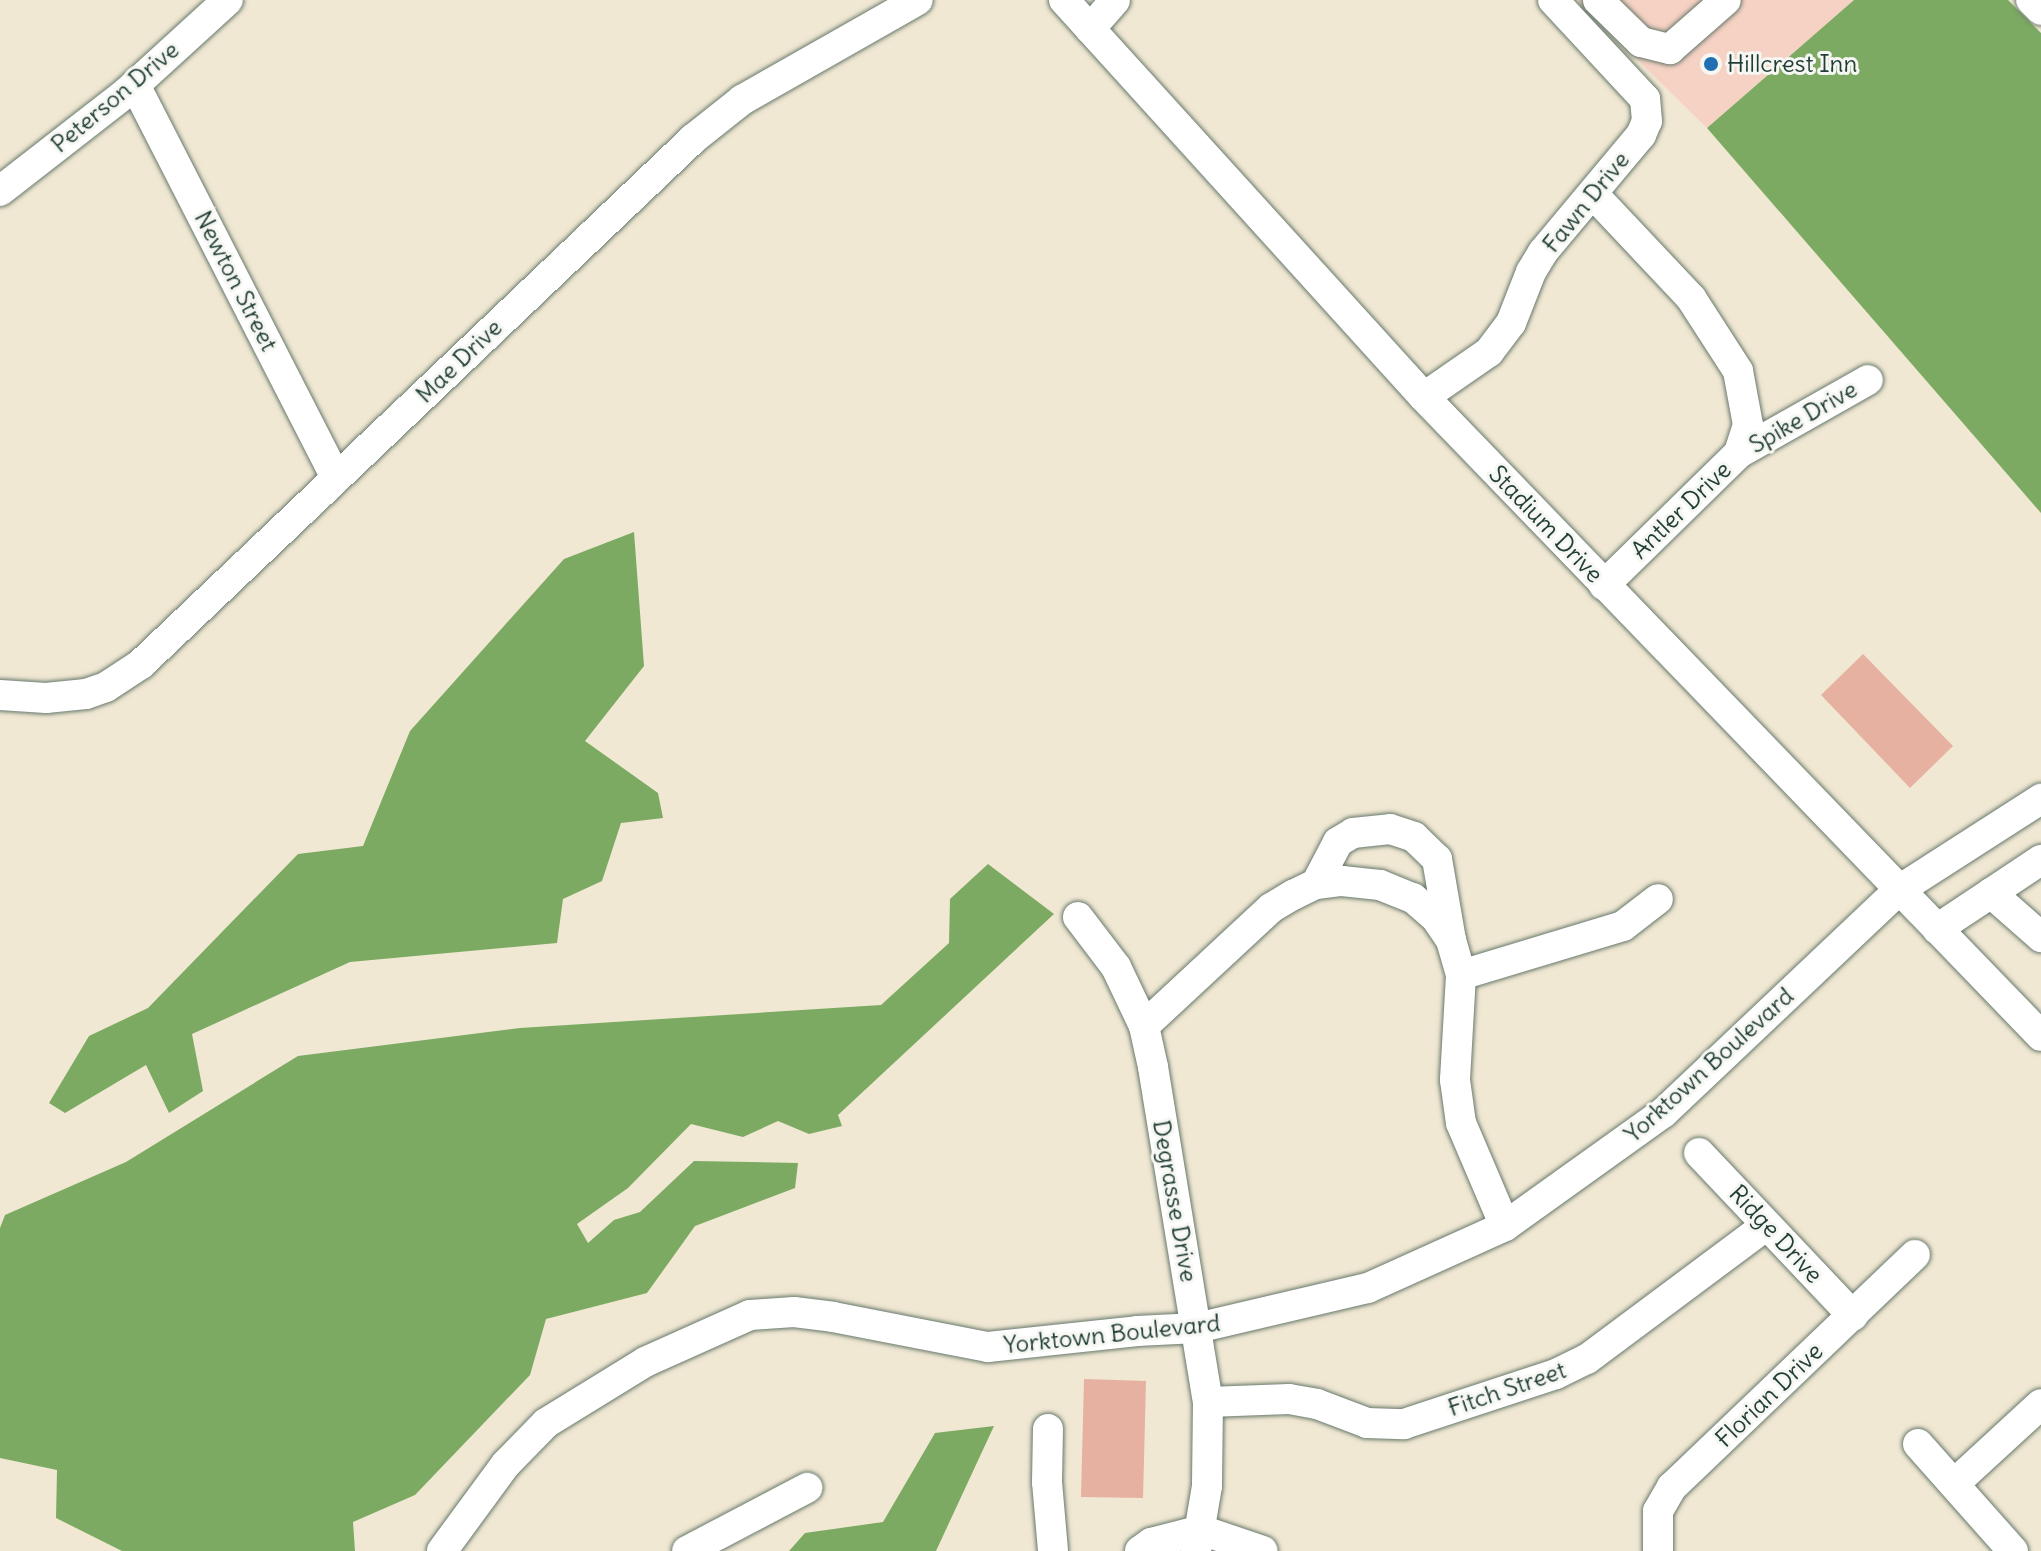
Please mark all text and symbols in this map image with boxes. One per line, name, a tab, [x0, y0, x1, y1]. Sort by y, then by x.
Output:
street label: Peterson Drive	[45, 35, 185, 159]
place label: Hillcrest Inn	[1727, 50, 1857, 78]
marker: Hillcrest Inn	[1702, 55, 1720, 73]
street label: Fawn Drive	[1537, 146, 1635, 258]
street label: Newton Street	[188, 206, 284, 356]
street label: Mae Drive	[410, 313, 508, 409]
street label: Spike Drive	[1744, 375, 1862, 459]
street label: Antler Drive	[1625, 455, 1737, 565]
street label: Stadium Drive	[1483, 459, 1609, 589]
street label: Yorktown Boulevard	[1618, 981, 1800, 1149]
street label: Degrasse Drive	[1147, 1118, 1203, 1284]
street label: Ridge Drive	[1723, 1179, 1829, 1289]
street label: Yorktown Boulevard	[1002, 1308, 1222, 1360]
street label: Florian Drive	[1709, 1337, 1829, 1453]
street label: Fitch Street	[1444, 1355, 1570, 1423]

